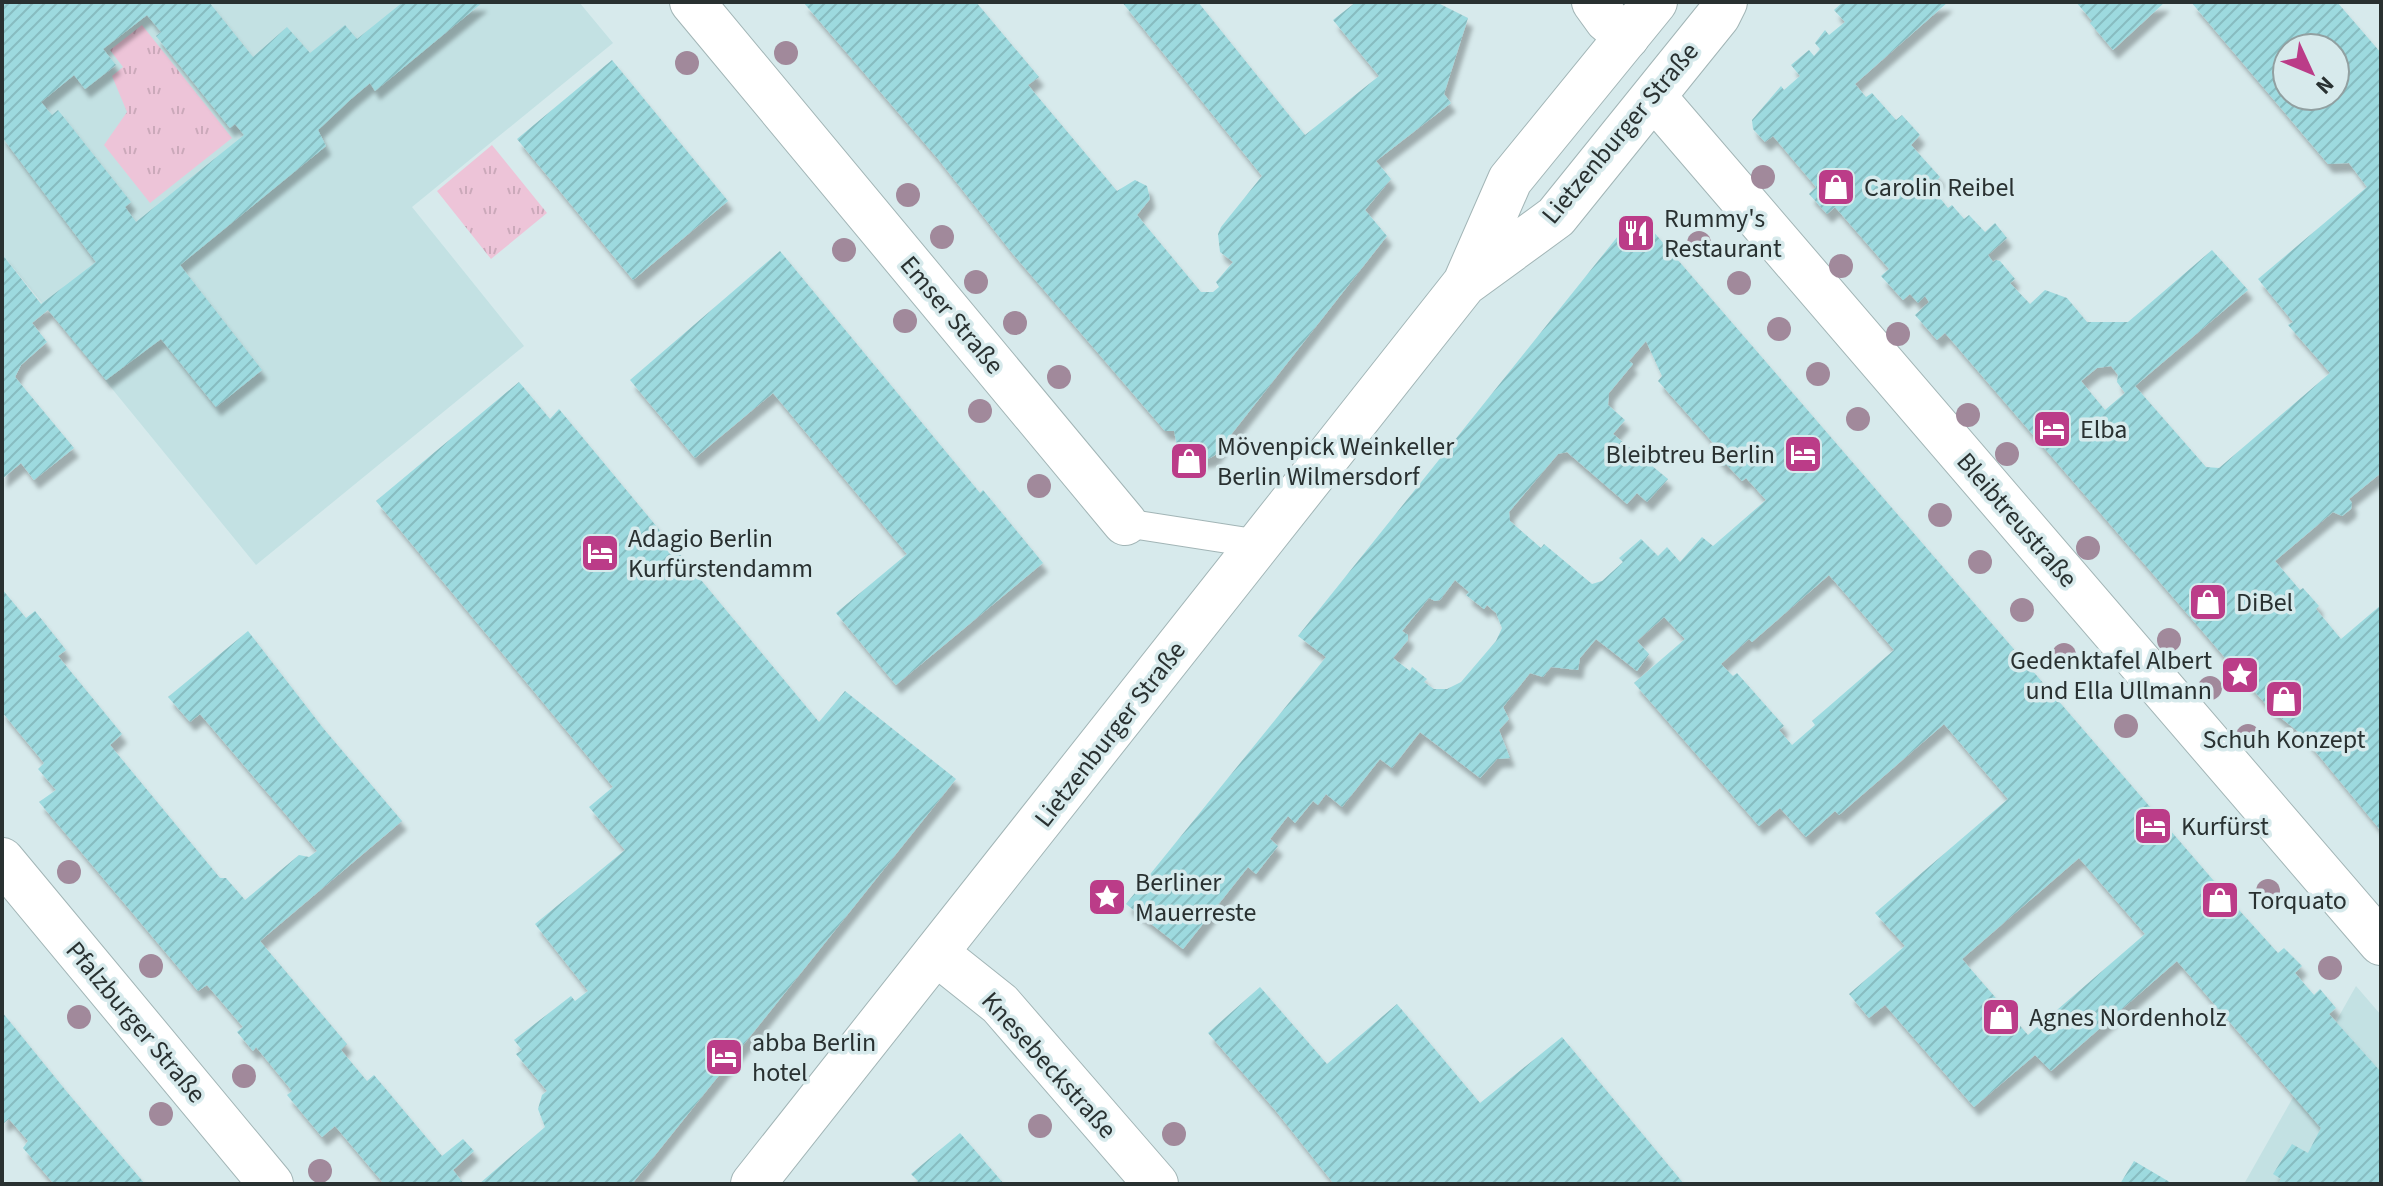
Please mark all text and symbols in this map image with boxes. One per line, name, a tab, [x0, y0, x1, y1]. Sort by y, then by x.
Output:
north arrow	[2271, 32, 2351, 112]
street label: Lietzenburger Straße	[1533, 34, 1707, 232]
text: N	[2308, 69, 2341, 102]
shop icon: Carolin Reibel	[1815, 166, 1857, 208]
place label: Carolin Reibel	[1864, 169, 2015, 206]
place label: Rummy's Restaurant	[1664, 200, 1782, 267]
restaurant icon: Rummy's Restaurant	[1615, 212, 1657, 254]
street label: Emser Straße	[891, 248, 1013, 382]
hotel icon: Elba	[2031, 408, 2073, 450]
place label: Elba	[2080, 411, 2127, 448]
place label: Mövenpick Weinkeller Berlin Wilmersdorf	[1217, 428, 1455, 495]
hotel icon: Bleibtreu Berlin	[1782, 433, 1824, 475]
place label: Bleibtreu Berlin	[1606, 436, 1775, 473]
shop icon: Mövenpick Weinkeller Berlin Wilmersdorf	[1168, 440, 1210, 482]
street label: Bleibtreustraße	[1948, 444, 2086, 596]
place label: Adagio Berlin Kurfürstendamm	[628, 520, 813, 587]
hotel icon: Adagio Berlin Kurfürstendamm	[579, 532, 621, 574]
shop icon: DiBel	[2187, 581, 2229, 623]
place label: DiBel	[2236, 584, 2293, 621]
street label: Lietzenburger Straße	[1026, 633, 1194, 835]
place label: Gedenktafel Albert und Ella Ullmann	[2010, 642, 2212, 709]
place icon: Gedenktafel Albert und Ella Ullmann	[2219, 654, 2261, 696]
shop icon: Schuh Konzept	[2263, 678, 2305, 720]
place label: Schuh Konzept	[2202, 721, 2366, 758]
hotel icon: Kurfürst	[2132, 805, 2174, 847]
place label: Kurfürst	[2181, 808, 2269, 845]
place label: Berliner Mauerreste	[1135, 864, 1256, 931]
place icon: Berliner Mauerreste	[1086, 876, 1128, 918]
shop icon: Torquato	[2199, 879, 2241, 921]
place label: Torquato	[2248, 882, 2347, 919]
street label: Pfalzburger Straße	[57, 933, 215, 1111]
street label: Knesebeckstraße	[973, 983, 1125, 1147]
shop icon: Agnes Nordenholz	[1980, 996, 2022, 1038]
place label: Agnes Nordenholz	[2029, 999, 2227, 1036]
place label: abba Berlin hotel	[752, 1024, 876, 1091]
hotel icon: abba Berlin hotel	[703, 1036, 745, 1078]

